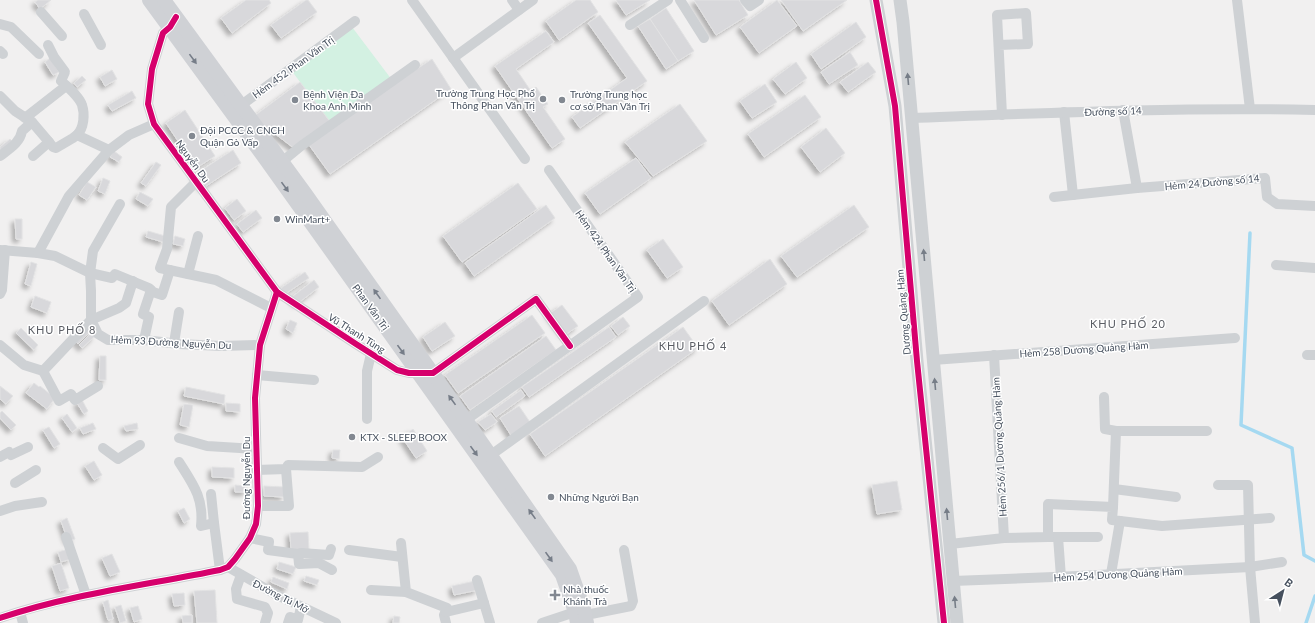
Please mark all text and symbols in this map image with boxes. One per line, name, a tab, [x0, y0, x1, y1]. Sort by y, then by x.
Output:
street label: Hẻm 452 Phan Văn Trị	[250, 33, 336, 101]
one-way arrow	[189, 53, 197, 64]
one-way arrow	[904, 73, 911, 85]
place label: Trường Trung Học Phổ Thông Phan Văn Trị	[436, 87, 535, 111]
place label: Bệnh Viện Đa Khoa Anh Minh	[303, 88, 371, 112]
place label: Trường Trung học cơ sở Phan Văn Trị	[570, 88, 650, 112]
marker: Trường Trung Học Phổ Thông Phan Văn Trị	[538, 94, 548, 104]
marker: Bệnh Viện Đa Khoa Anh Minh	[290, 95, 300, 105]
marker: Trường Trung học cơ sở Phan Văn Trị	[557, 95, 567, 105]
street label: Đường số 14	[1084, 104, 1142, 118]
place label: Đội PCCC & CNCH Quận Gò Vấp	[200, 124, 285, 148]
marker: Đội PCCC & CNCH Quận Gò Vấp	[187, 131, 197, 141]
street label: Nguyễn Du	[174, 137, 212, 185]
street label: Hẻm 24 Đường số 14	[1164, 172, 1260, 192]
one-way arrow	[281, 182, 289, 192]
street label: Hẻm 424 Phan Văn Trị	[573, 208, 639, 294]
place label: WinMart+	[285, 213, 331, 225]
marker: WinMart+	[272, 214, 282, 224]
one-way arrow	[920, 249, 927, 261]
street label: Dương Quảng Hàm	[893, 269, 913, 355]
street label: Phan Văn Trị	[350, 282, 392, 332]
one-way arrow	[373, 289, 381, 300]
street label: Vũ Thanh Tùng	[326, 311, 388, 355]
district label: KHU PHỐ 20	[1090, 316, 1166, 330]
district label: KHU PHỐ 8	[28, 322, 96, 336]
street label: Hẻm 93 Đường Nguyễn Du	[110, 333, 232, 351]
district label: KHU PHỐ 4	[659, 338, 727, 352]
street label: Hẻm 258 Dương Quảng Hàm	[1019, 339, 1149, 359]
one-way arrow	[397, 344, 405, 355]
street label: Hẻm 256/1 Dương Quảng Hàm	[989, 377, 1009, 517]
one-way arrow	[932, 378, 939, 390]
one-way arrow	[448, 395, 456, 405]
place label: KTX - SLEEP BOOX	[360, 431, 447, 443]
marker: KTX - SLEEP BOOX	[347, 432, 357, 442]
street label: Đường Nguyễn Du	[240, 436, 252, 520]
one-way arrow	[470, 446, 478, 456]
place label: Những Người Bạn	[559, 491, 639, 503]
marker: Những Người Bạn	[546, 492, 556, 502]
one-way arrow	[943, 508, 950, 520]
one-way arrow	[528, 509, 536, 520]
one-way arrow	[545, 552, 553, 562]
street label: Hẻm 254 Dương Quảng Hàm	[1053, 565, 1183, 583]
north arrow	[1263, 571, 1303, 611]
text: B	[1282, 575, 1296, 590]
street label: Đường Tú Mỡ	[251, 577, 312, 616]
place label: Nhà thuốc Khánh Trà	[563, 583, 609, 607]
marker: Nhà thuốc Khánh Trà	[550, 590, 560, 600]
one-way arrow	[951, 596, 958, 608]

